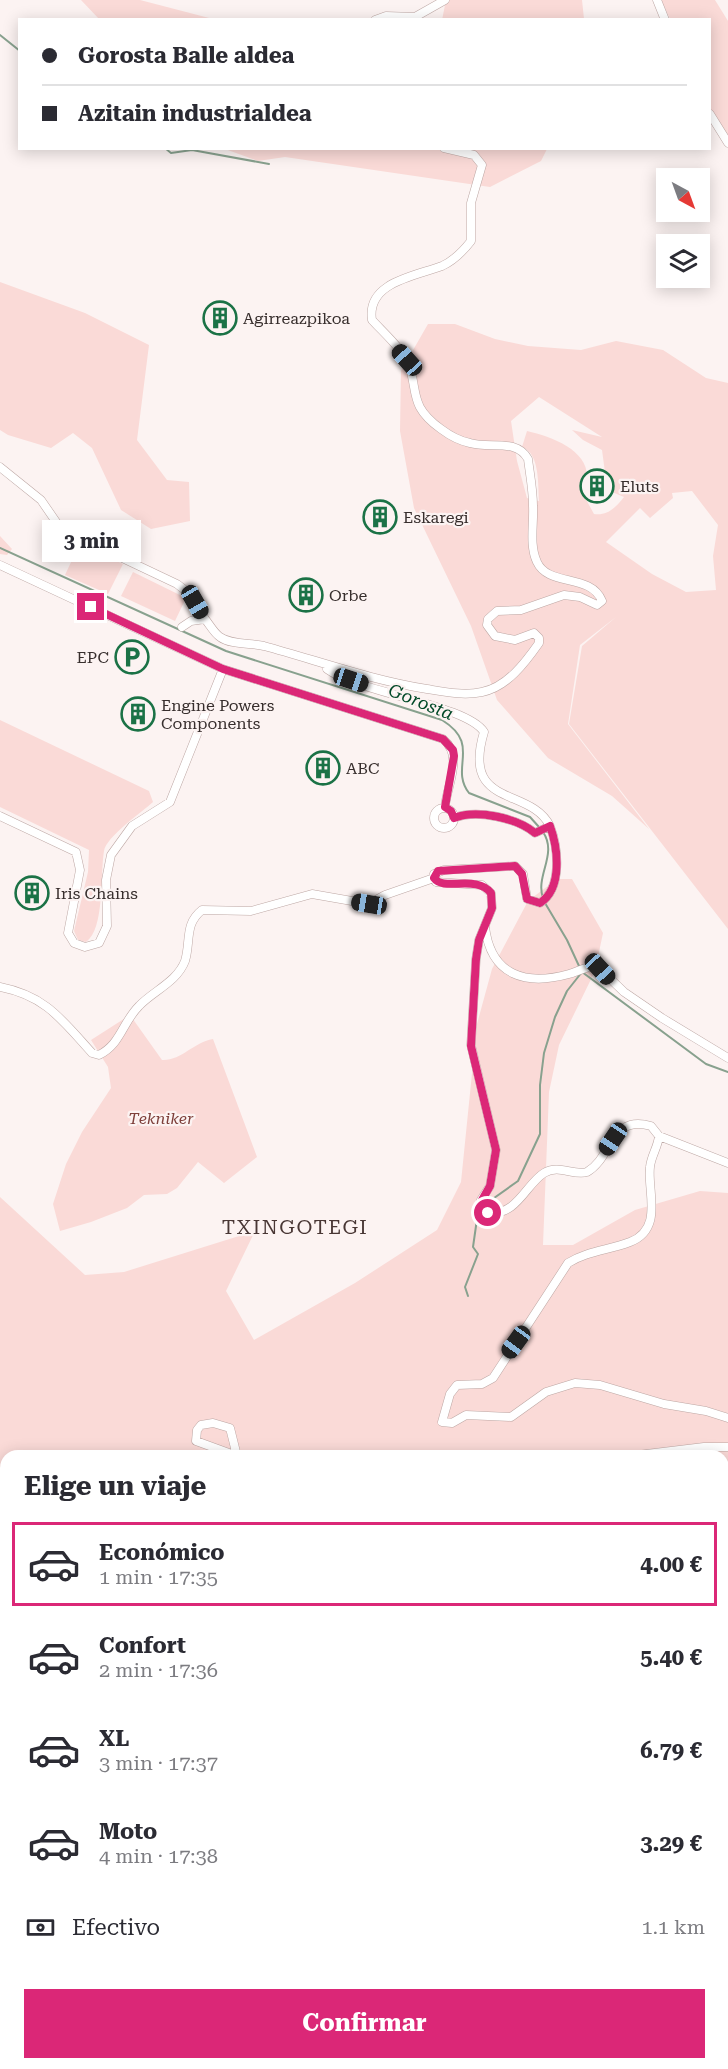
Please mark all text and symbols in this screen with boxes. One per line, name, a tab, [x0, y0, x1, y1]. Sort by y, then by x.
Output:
text: Gorosta Balle aldea	[78, 43, 294, 68]
text: Azitain industrialdea	[78, 101, 312, 126]
north arrow	[656, 168, 710, 222]
map controls	[656, 168, 710, 288]
button: layers	[656, 234, 710, 288]
building icon: Agirreazpikoa	[202, 300, 238, 336]
place label: Agirreazpikoa	[243, 309, 350, 328]
car	[388, 341, 426, 379]
building icon: Eluts	[579, 468, 615, 504]
place label: Eluts	[620, 477, 659, 496]
building icon: Eskaregi	[362, 499, 398, 535]
place label: Eskaregi	[403, 508, 469, 527]
callout: 3 min	[42, 520, 140, 562]
text: 3 min	[64, 529, 119, 553]
building icon: Orbe	[288, 577, 324, 613]
car	[178, 582, 212, 622]
place label: Orbe	[329, 586, 368, 605]
route end	[77, 593, 104, 620]
parking icon: EPC	[114, 639, 150, 675]
place label: EPC	[77, 648, 109, 667]
car	[331, 666, 371, 694]
water label: Gorosta	[386, 679, 457, 724]
building icon: Engine Powers Components	[120, 696, 156, 732]
place label: Engine Powers Components	[161, 696, 275, 733]
building icon: ABC	[305, 750, 341, 786]
place label: ABC	[346, 759, 379, 778]
building icon: Iris Chains	[14, 875, 50, 911]
place label: Iris Chains	[55, 884, 138, 903]
car	[350, 892, 388, 916]
car	[581, 950, 619, 988]
park label: Tekniker	[128, 1109, 194, 1128]
car	[595, 1119, 631, 1159]
route start	[474, 1199, 501, 1226]
district label: TXINGOTEGI	[222, 1215, 368, 1239]
car	[498, 1322, 534, 1362]
text: Elige un viaje	[24, 1470, 206, 1502]
icon: car	[27, 1537, 81, 1591]
text: Económico	[99, 1540, 225, 1565]
text: 4.00 €	[640, 1552, 702, 1577]
text: 1 min · 17:35	[99, 1565, 218, 1589]
icon: car	[27, 1630, 81, 1684]
text: Confort	[99, 1633, 186, 1658]
text: 5.40 €	[640, 1645, 702, 1670]
text: 2 min · 17:36	[99, 1658, 218, 1682]
icon: car	[27, 1723, 81, 1777]
text: XL	[99, 1726, 129, 1751]
text: 6.79 €	[640, 1738, 702, 1763]
text: 3 min · 17:37	[99, 1751, 218, 1775]
icon: car	[27, 1816, 81, 1870]
text: Moto	[99, 1819, 157, 1844]
text: 3.29 €	[640, 1831, 702, 1856]
text: 4 min · 17:38	[99, 1844, 218, 1868]
icon: cash	[24, 1911, 57, 1944]
text: Efectivo	[72, 1915, 160, 1940]
text: 1.1 km	[641, 1915, 705, 1939]
button: Confirmar	[24, 1989, 705, 2058]

